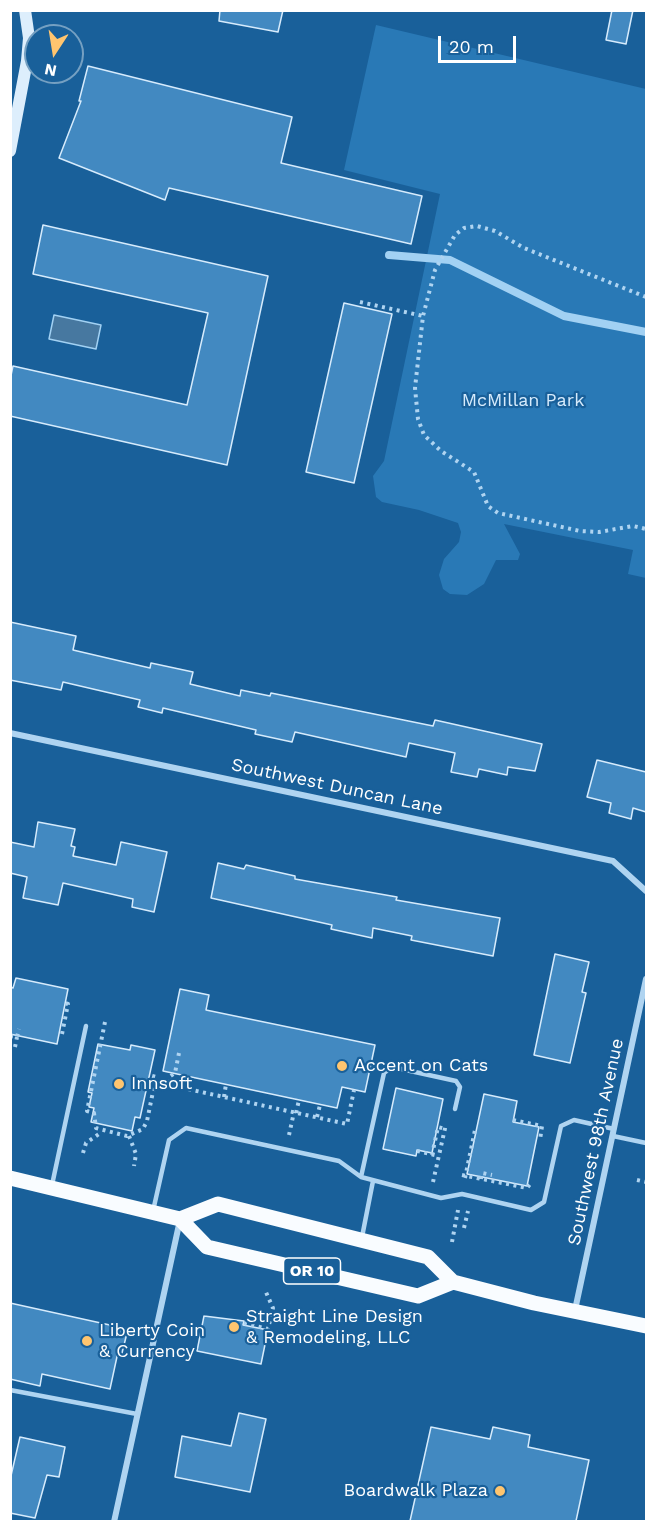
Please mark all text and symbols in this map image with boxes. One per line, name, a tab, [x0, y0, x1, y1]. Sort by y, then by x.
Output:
north arrow	[24, 24, 84, 84]
scale bar	[441, 24, 519, 62]
text: 20 m	[449, 36, 494, 57]
text: N	[43, 60, 58, 81]
park label: McMillan Park	[462, 390, 584, 412]
street label: Southwest Duncan Lane	[229, 754, 445, 820]
street label: Southwest 98th Avenue	[564, 1037, 628, 1247]
place label: Accent on Cats	[354, 1055, 488, 1077]
marker: Accent on Cats	[335, 1059, 349, 1073]
place label: Innsoft	[131, 1073, 192, 1095]
marker: Innsoft	[112, 1077, 126, 1091]
road number: OR 10	[284, 1258, 340, 1284]
place label: Straight Line Design & Remodeling, LLC	[246, 1306, 423, 1348]
place label: Liberty Coin & Currency	[99, 1320, 205, 1362]
marker: Straight Line Design & Remodeling, LLC	[227, 1320, 241, 1334]
marker: Liberty Coin & Currency	[80, 1334, 94, 1348]
place label: Boardwalk Plaza	[344, 1480, 488, 1502]
marker: Boardwalk Plaza	[493, 1484, 507, 1498]

